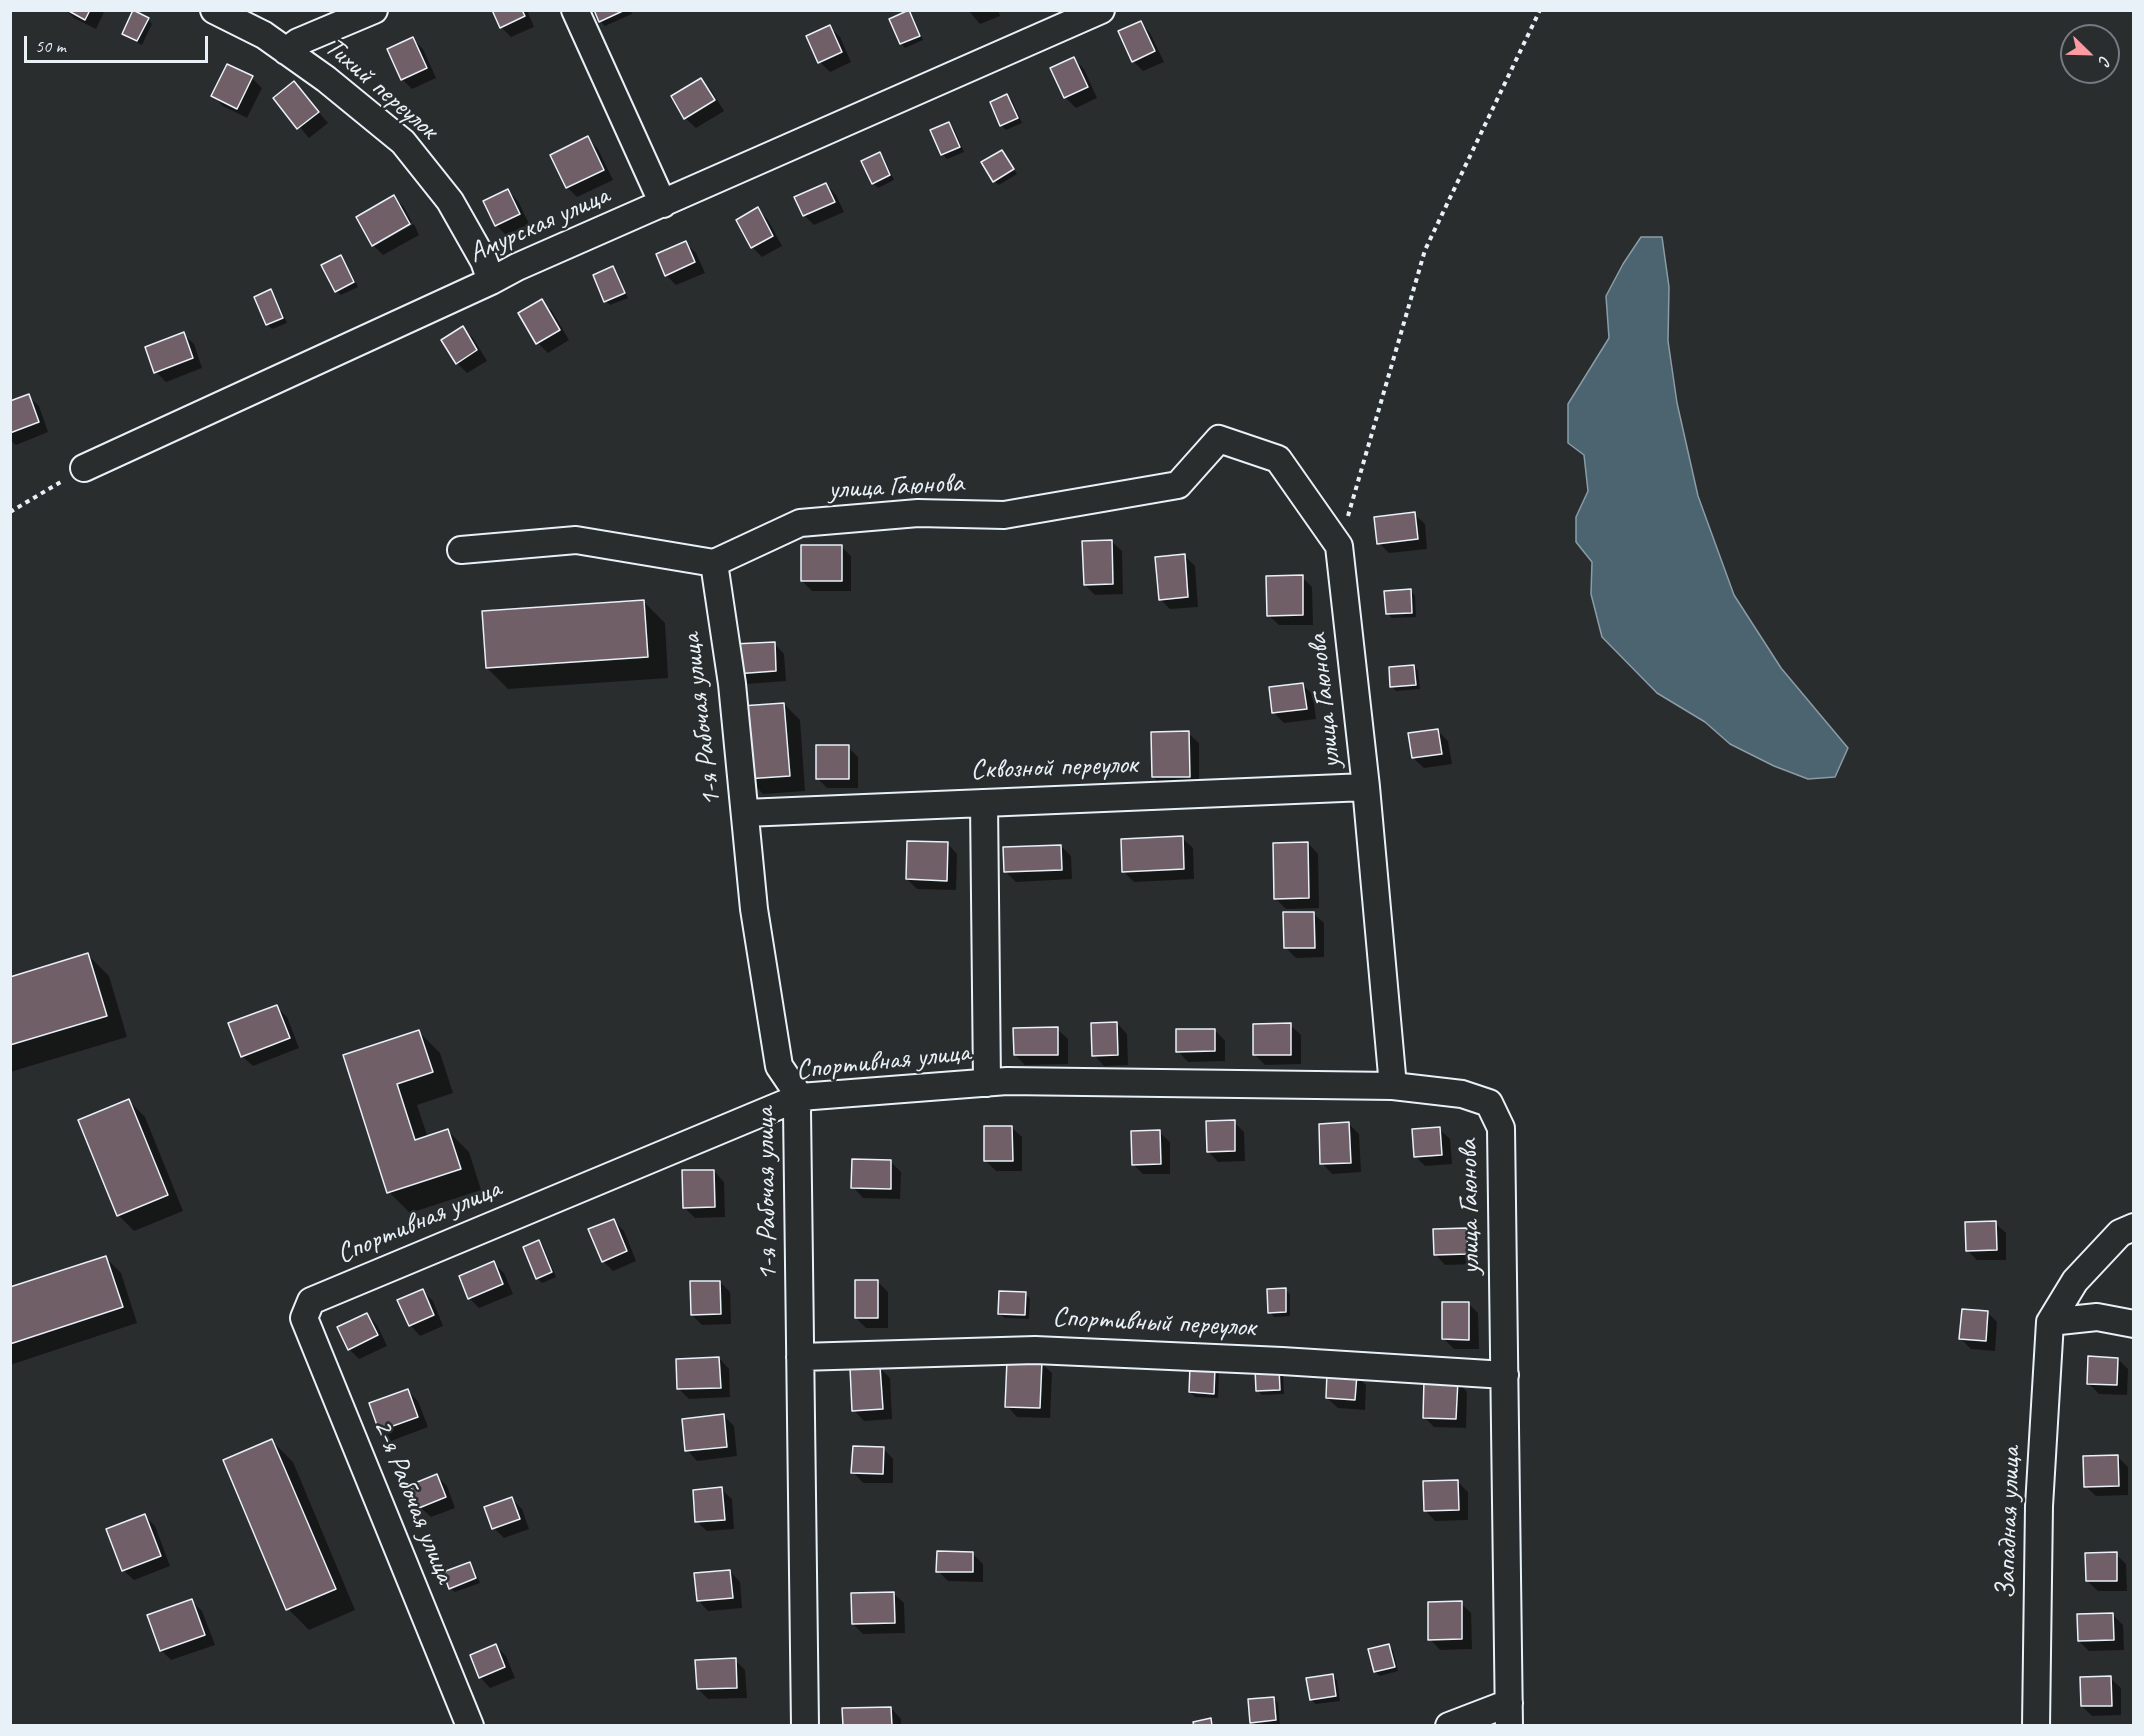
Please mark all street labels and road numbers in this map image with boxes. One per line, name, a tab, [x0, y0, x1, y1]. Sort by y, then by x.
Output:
street label: Тихий переулок	[318, 31, 444, 147]
street label: Амурская улица	[464, 179, 614, 271]
street label: улица Гаюнова	[828, 467, 964, 507]
street label: 1-я Рабочая улица	[675, 632, 729, 808]
street label: улица Гаюнова	[1301, 632, 1349, 770]
street label: Сквозной переулок	[970, 748, 1138, 788]
street label: Спортивная улица	[794, 1036, 972, 1088]
street label: 1-я Рабочая улица	[749, 1107, 785, 1281]
street label: улица Гаюнова	[1452, 1139, 1488, 1275]
street label: Спортивная улица	[332, 1172, 506, 1272]
street label: Спортивный переулок	[1052, 1301, 1256, 1345]
street label: 2-я Рабочая улица	[365, 1414, 461, 1588]
street label: Западная улица	[1990, 1446, 2028, 1600]

